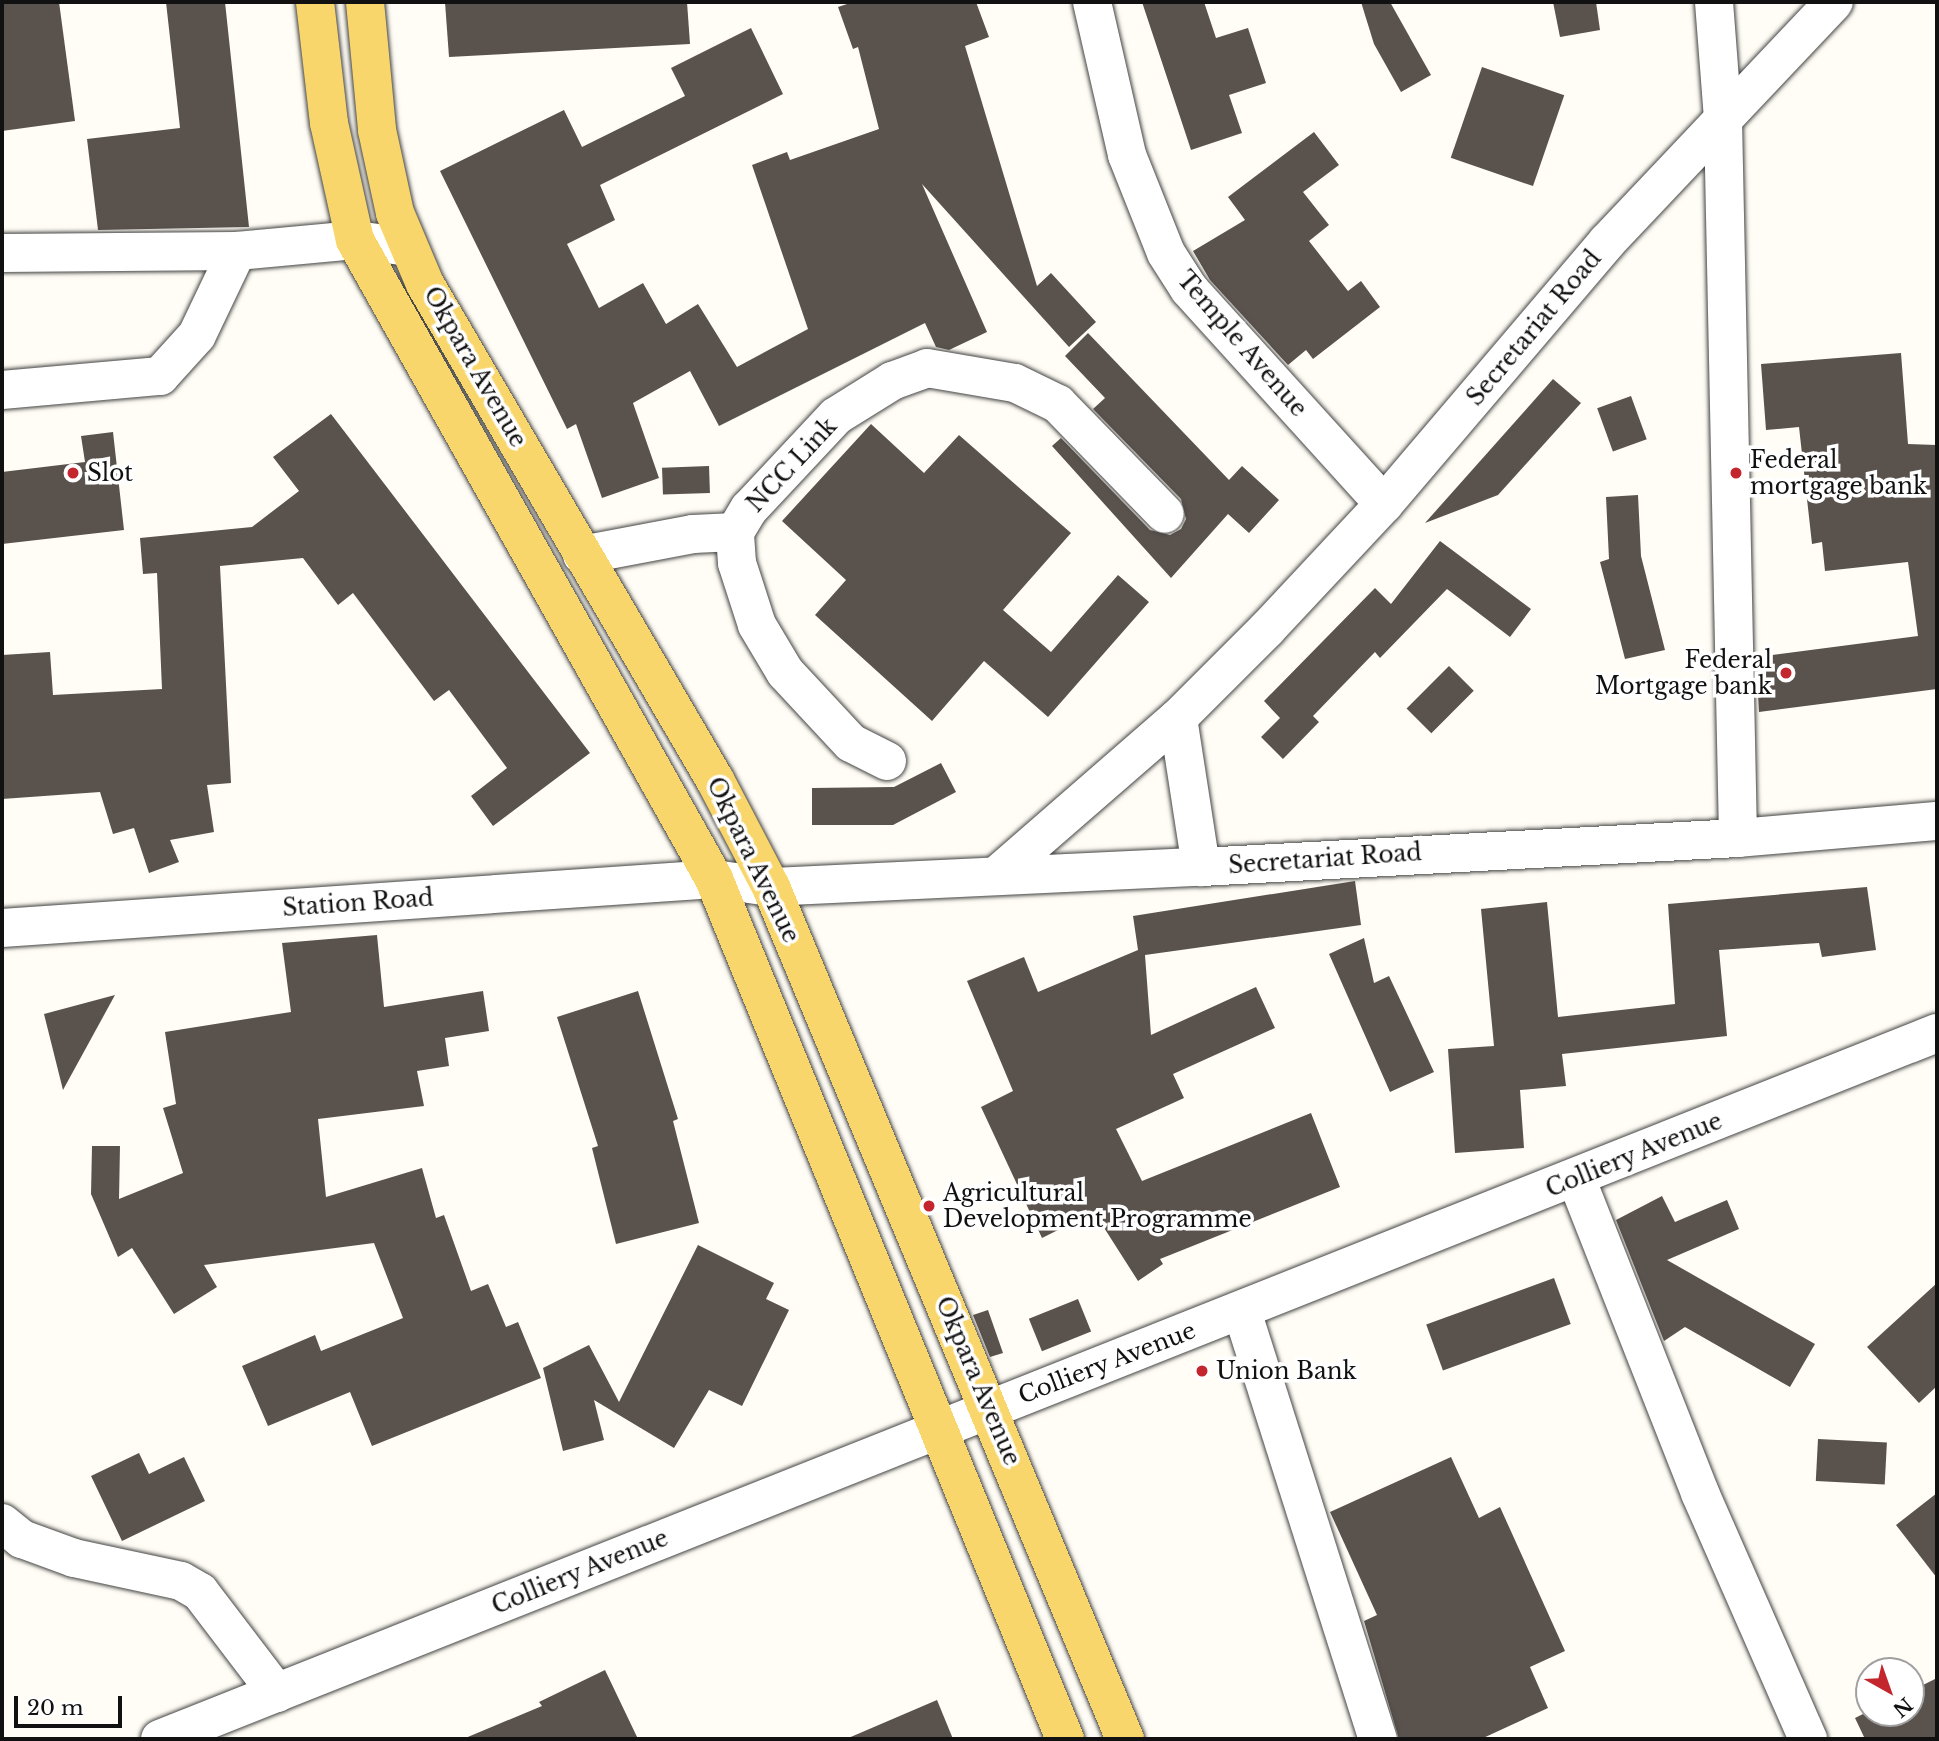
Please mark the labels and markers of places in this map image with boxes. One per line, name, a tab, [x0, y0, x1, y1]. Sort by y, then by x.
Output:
place label: Federal mortgage bank	[1750, 446, 1927, 500]
place label: Slot	[87, 459, 133, 487]
marker: Slot	[65, 465, 81, 481]
marker: Federal mortgage bank	[1728, 465, 1744, 481]
place label: Federal Mortgage bank	[1595, 646, 1772, 700]
marker: Federal Mortgage bank	[1778, 665, 1794, 681]
place label: Agricultural Development Programme	[943, 1179, 1252, 1233]
marker: Agricultural Development Programme	[921, 1198, 937, 1214]
place label: Union Bank	[1216, 1357, 1357, 1385]
marker: Union Bank	[1194, 1363, 1210, 1379]

